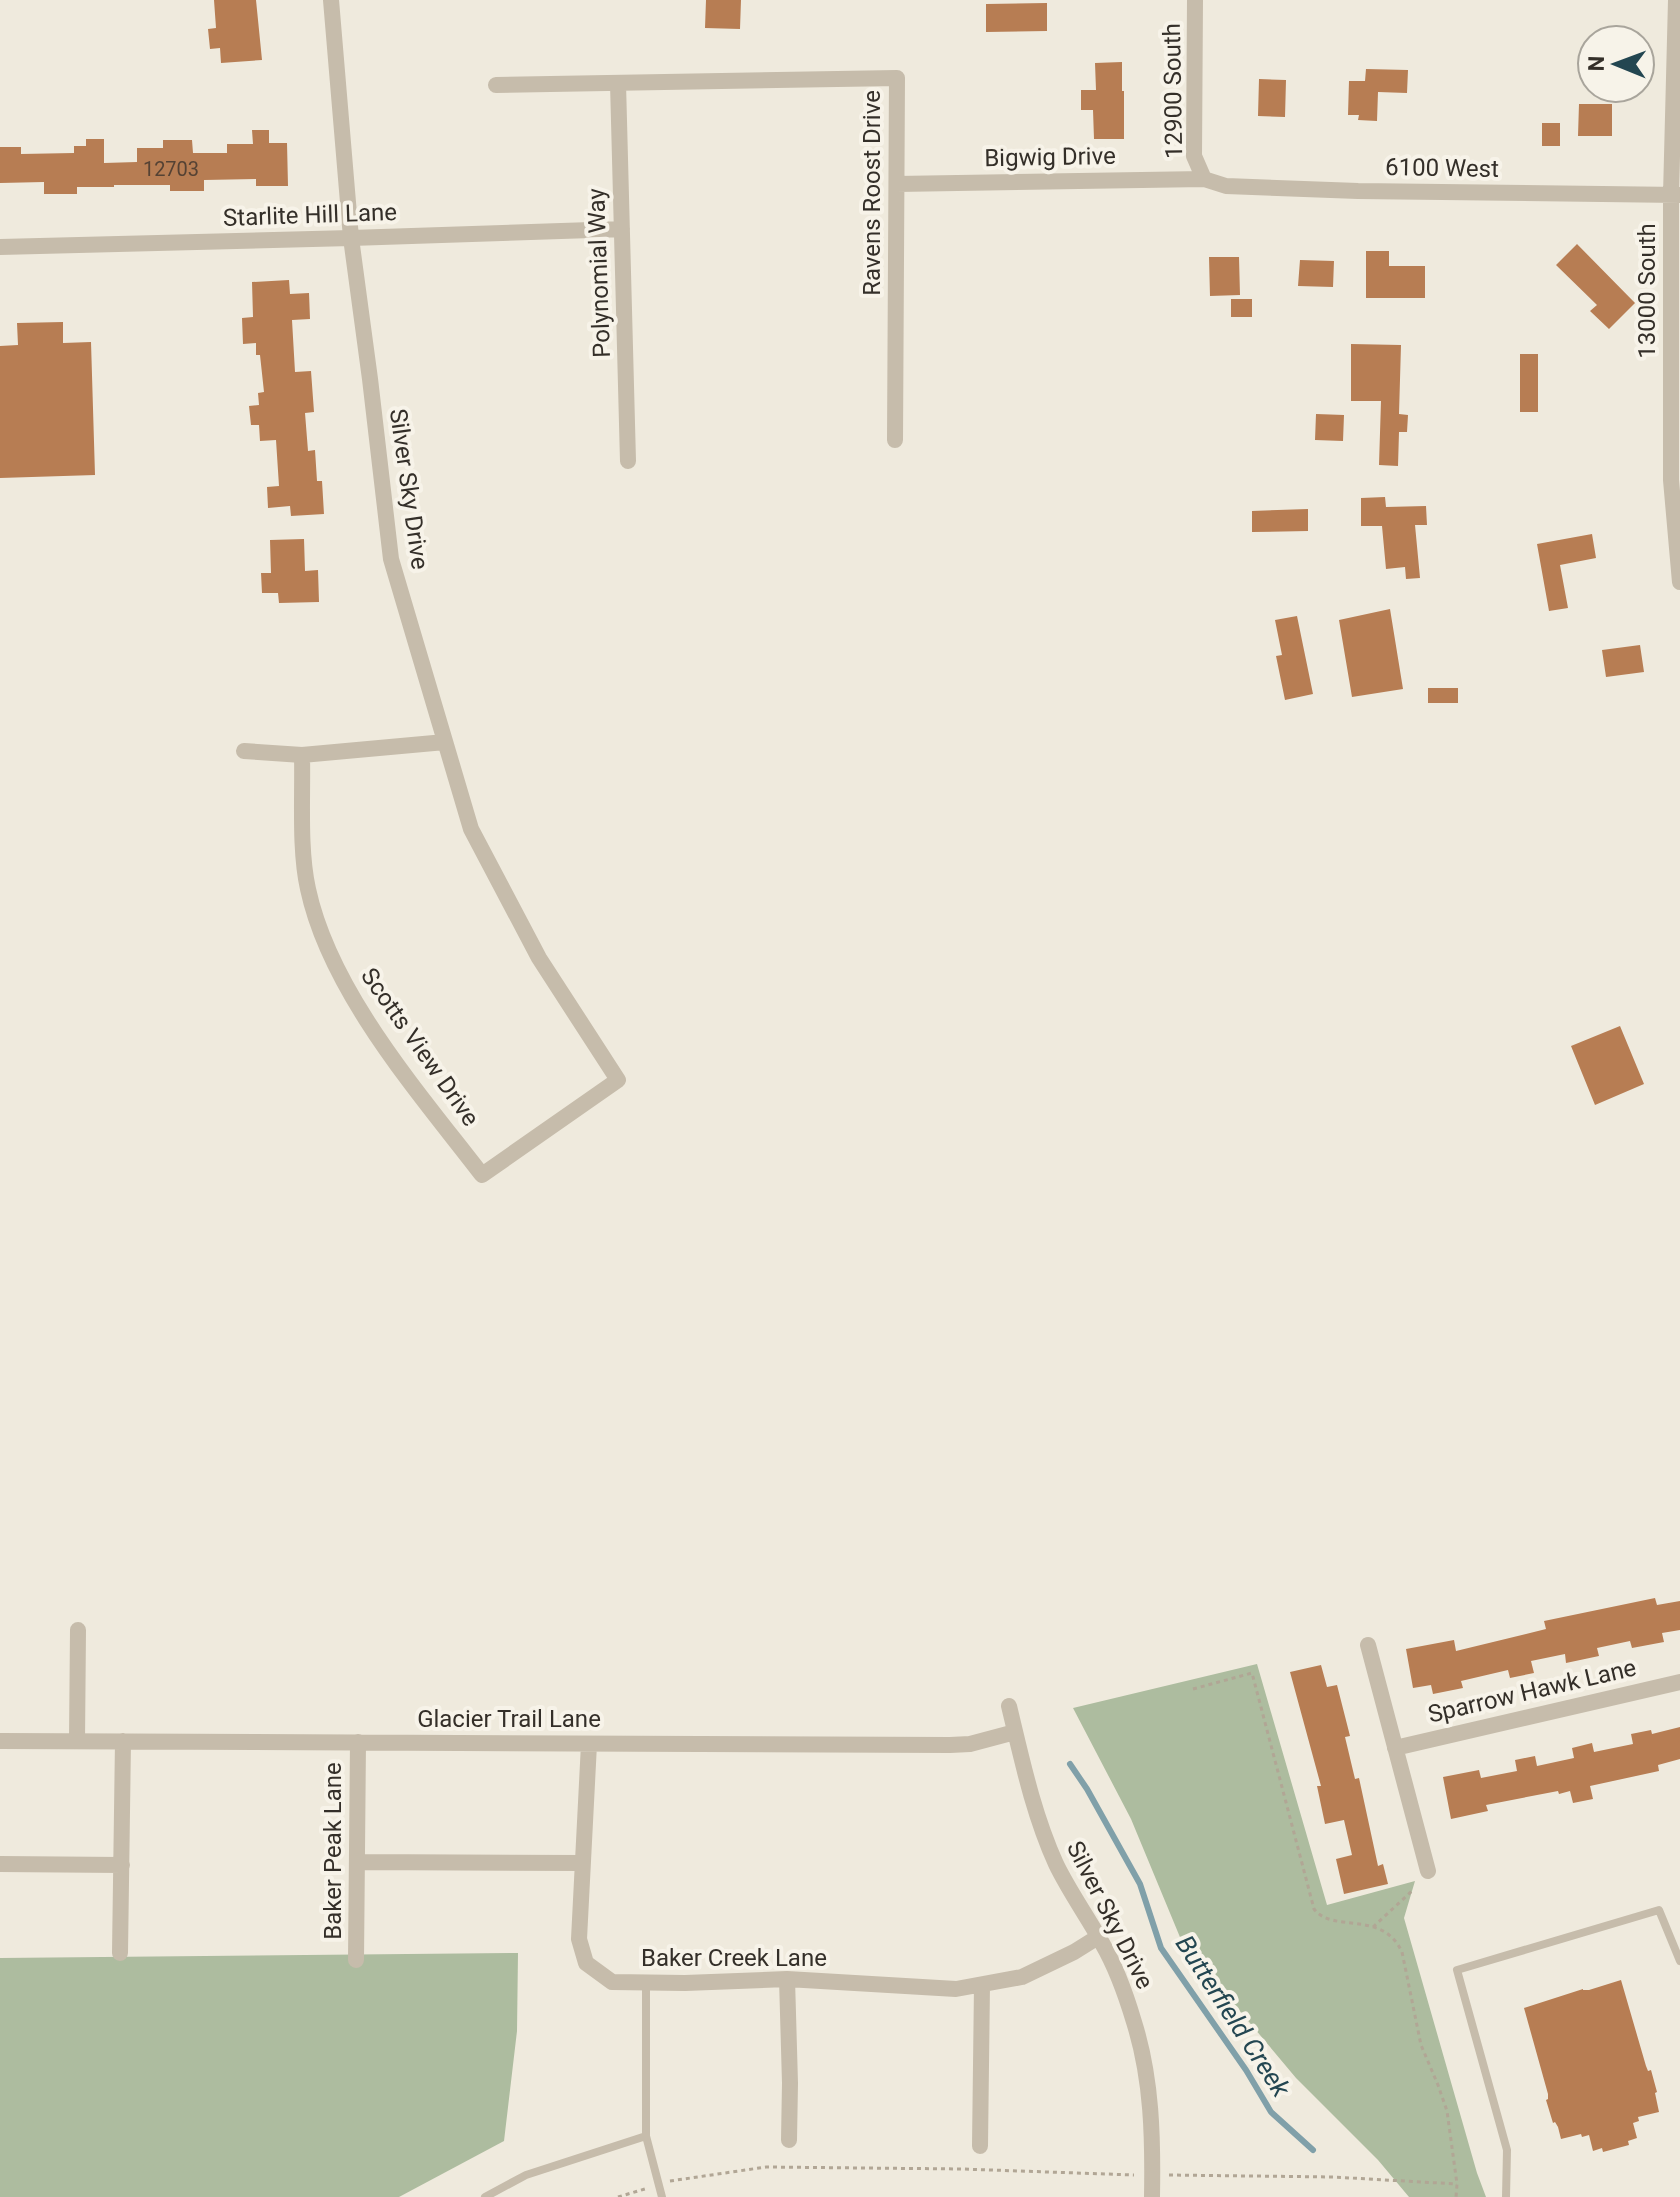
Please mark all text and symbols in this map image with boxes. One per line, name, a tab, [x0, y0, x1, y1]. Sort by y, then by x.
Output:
street label: 12900 South	[1158, 23, 1188, 159]
north arrow	[1576, 24, 1656, 104]
text: N	[1584, 56, 1609, 72]
street label: Ravens Roost Drive	[858, 90, 886, 296]
street label: Bigwig Drive	[984, 142, 1116, 172]
street label: 6100 West	[1385, 153, 1499, 183]
house number: 12703	[143, 157, 199, 181]
street label: Polynomial Way	[582, 187, 616, 358]
street label: Starlite Hill Lane	[223, 198, 397, 232]
street label: 13000 South	[1633, 223, 1661, 359]
street label: Silver Sky Drive	[384, 407, 434, 571]
street label: Scotts View Drive	[355, 963, 485, 1131]
street label: Sparrow Hawk Lane	[1425, 1653, 1639, 1729]
street label: Glacier Trail Lane	[417, 1705, 601, 1733]
street label: Baker Peak Lane	[319, 1762, 347, 1940]
street label: Silver Sky Drive	[1061, 1837, 1159, 1993]
water label: Butterfield Creek	[1170, 1930, 1297, 2103]
street label: Baker Creek Lane	[641, 1944, 827, 1972]

